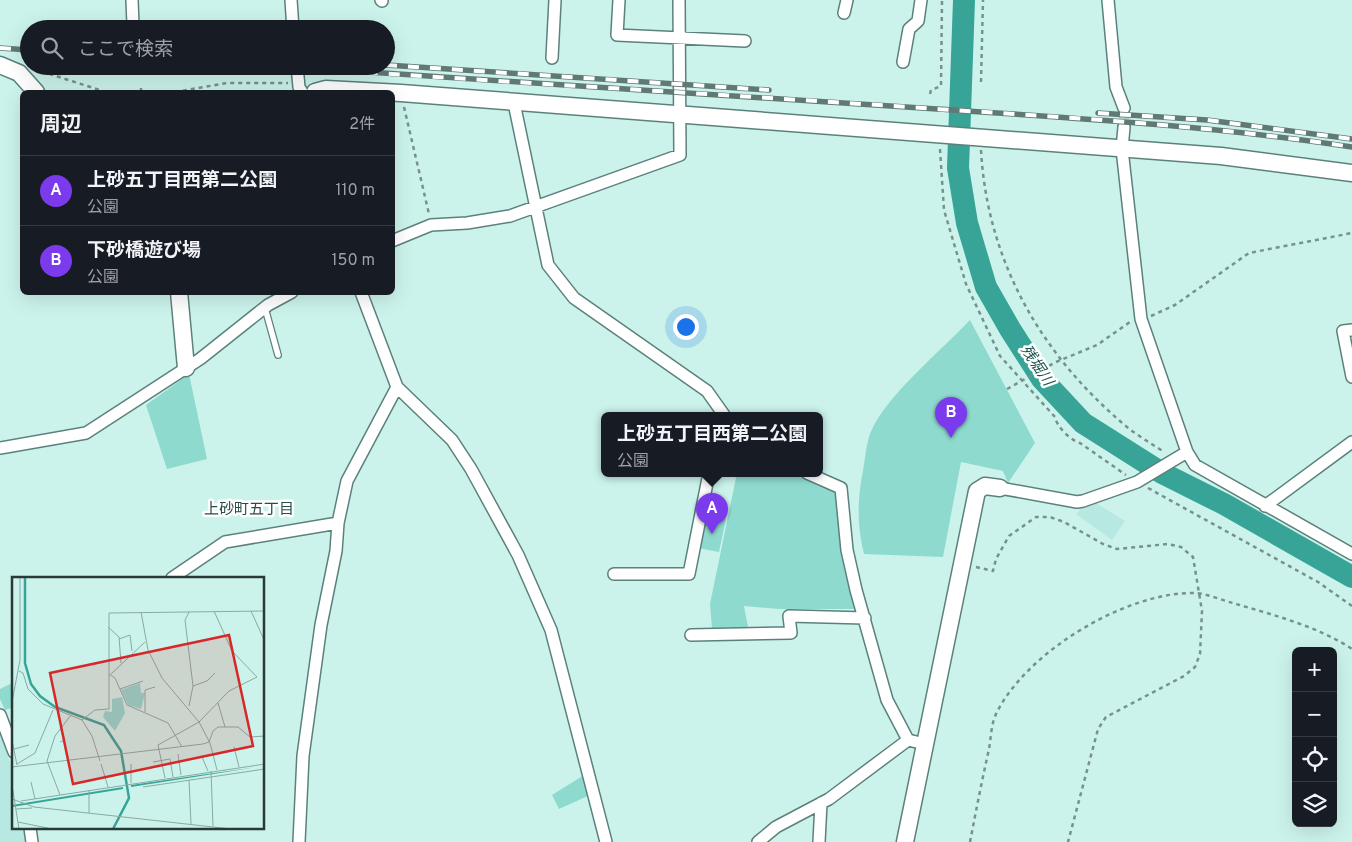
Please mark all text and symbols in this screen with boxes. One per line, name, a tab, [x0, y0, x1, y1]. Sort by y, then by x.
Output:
search box	[20, 20, 395, 75]
icon: search	[38, 34, 66, 62]
text: ここで検索	[78, 38, 173, 62]
text: 周辺	[40, 112, 82, 139]
text: 2件	[349, 115, 375, 135]
text: 上砂五丁目西第二公園	[87, 169, 277, 193]
text: A	[50, 181, 62, 201]
text: 110 m	[335, 181, 375, 201]
text: 公園	[87, 198, 119, 218]
text: 下砂橋遊び場	[87, 239, 201, 263]
text: B	[50, 251, 62, 271]
text: 150 m	[332, 251, 375, 271]
text: 公園	[87, 268, 119, 288]
your location	[673, 314, 699, 340]
water label: 残堀川	[1016, 342, 1058, 392]
pin: B	[935, 397, 967, 438]
popup	[601, 412, 823, 477]
text: 上砂五丁目西第二公園	[617, 423, 807, 447]
text: 公園	[617, 452, 649, 472]
pin: A	[696, 493, 728, 534]
district label: 上砂町五丁目	[204, 501, 294, 520]
inset map	[12, 577, 265, 830]
map controls	[1292, 647, 1337, 827]
button: +	[1292, 647, 1337, 692]
button: −	[1292, 692, 1337, 737]
button: locate	[1292, 737, 1337, 782]
button: layers	[1292, 782, 1337, 827]

